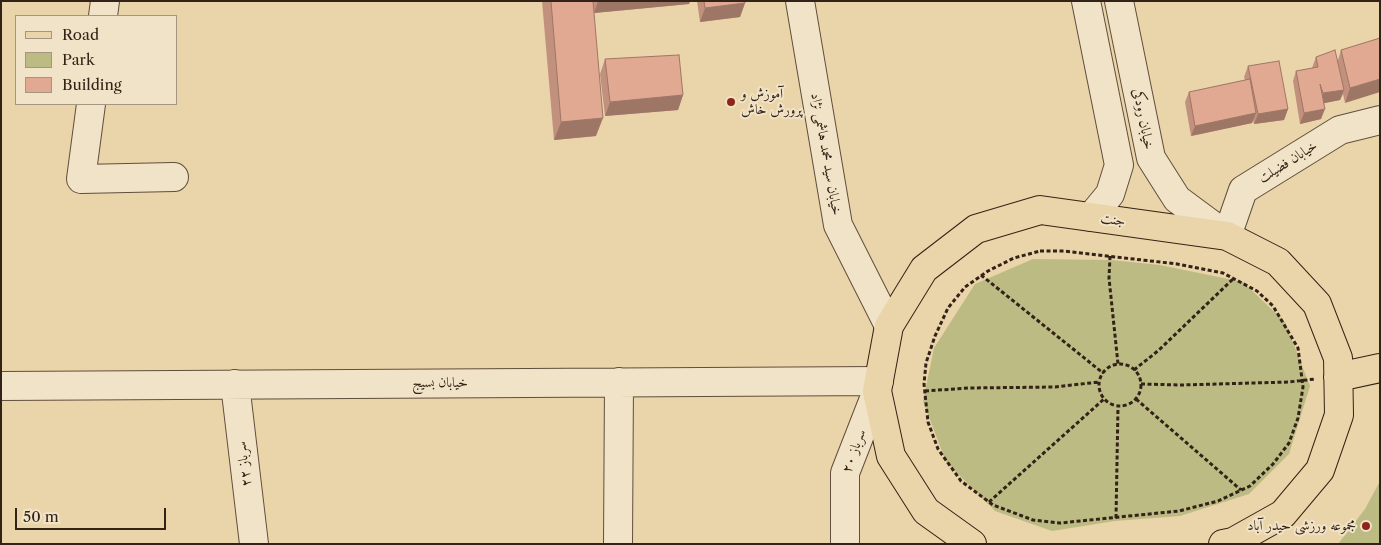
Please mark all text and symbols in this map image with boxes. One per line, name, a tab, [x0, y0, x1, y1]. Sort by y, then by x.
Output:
legend	[15, 15, 178, 105]
text: Road	[62, 25, 99, 44]
text: Park	[62, 50, 95, 69]
text: Building	[62, 75, 122, 94]
place label: آموزش و پرورش خاش	[741, 86, 802, 118]
street label: خیابان رودکی	[1129, 87, 1157, 151]
street label: خیابان سید محمد هاشمی نژاد	[807, 92, 845, 216]
marker: آموزش و پرورش خاش	[725, 96, 737, 108]
street label: خیابان فضیلت	[1255, 137, 1321, 187]
street label: جنت	[1099, 210, 1127, 230]
street label: خیابان بسیج	[412, 375, 468, 391]
street label: سرباز ۲۰	[838, 427, 870, 475]
street label: سرباز ۲۲	[233, 441, 255, 487]
scale bar	[18, 498, 169, 530]
text: 50 m	[23, 507, 59, 526]
place label: مجموعه ورزشی حیدر آباد	[1247, 518, 1356, 534]
marker: مجموعه ورزشی حیدر آباد	[1360, 520, 1372, 532]

